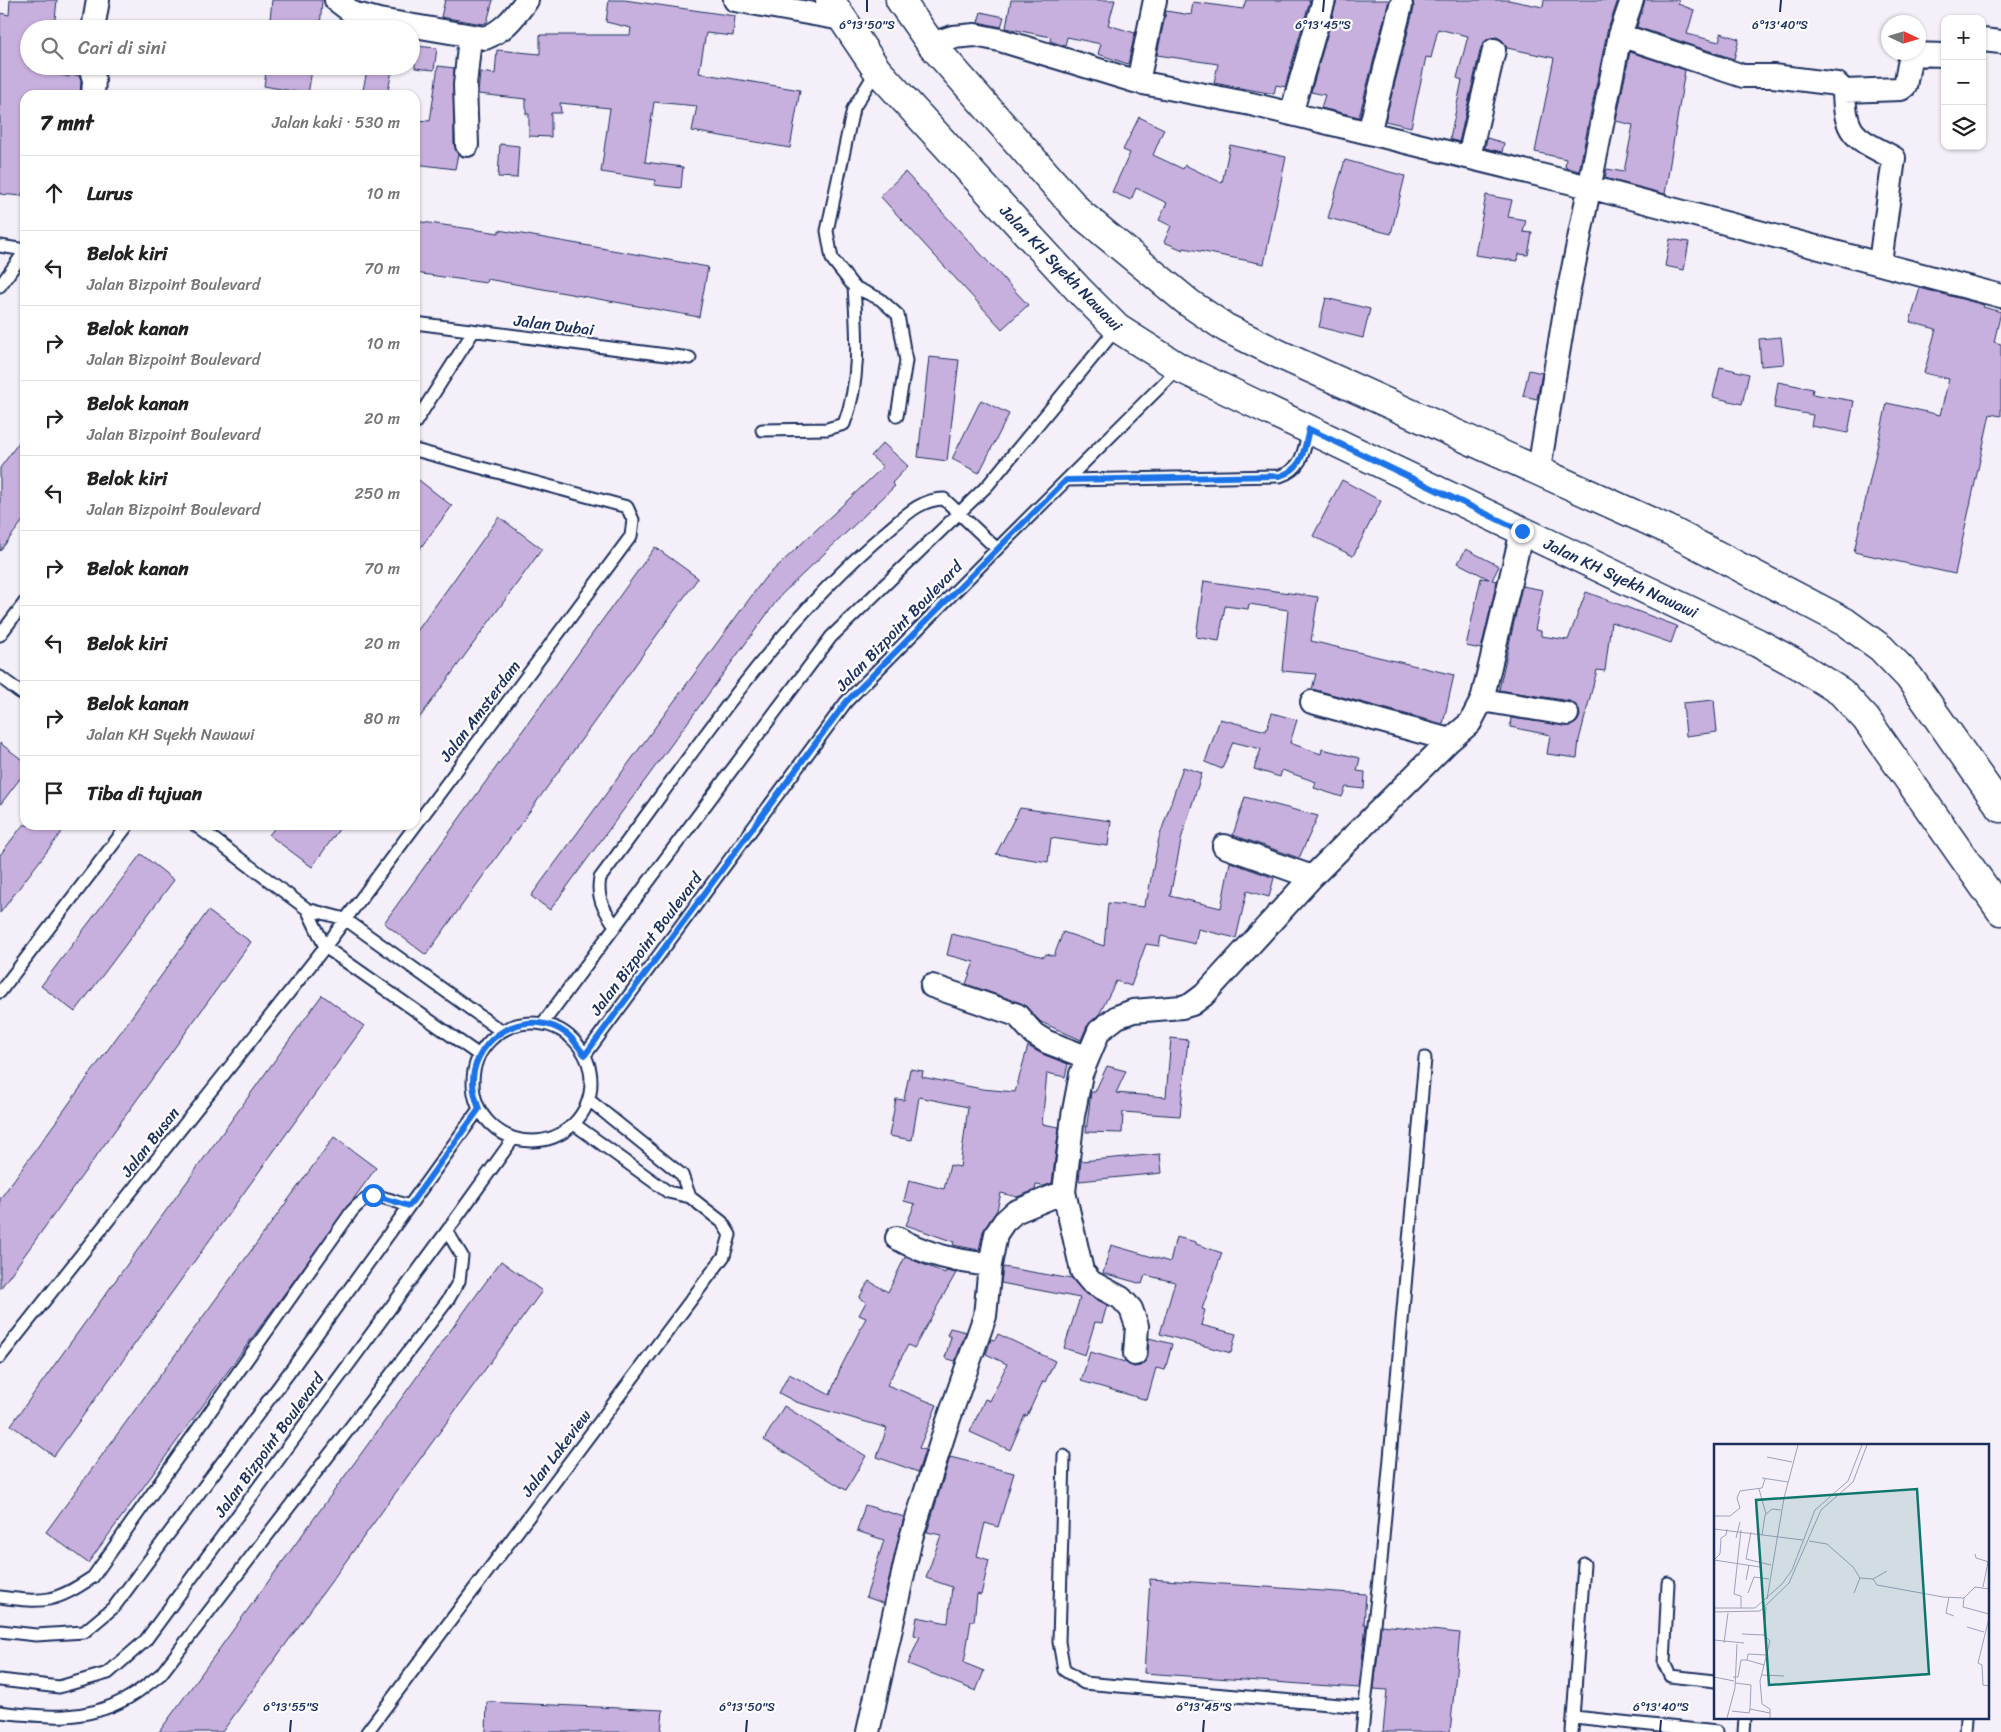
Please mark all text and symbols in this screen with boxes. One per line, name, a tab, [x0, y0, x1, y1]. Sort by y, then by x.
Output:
text: 6°13'50"S	[839, 14, 895, 36]
text: 6°13'45"S	[1295, 14, 1351, 36]
text: 6°13'40"S	[1752, 14, 1808, 36]
north arrow	[1881, 15, 1926, 60]
map controls	[1941, 15, 1986, 150]
button: +	[1941, 15, 1986, 60]
search box	[20, 20, 420, 75]
text: Cari di sini	[78, 31, 166, 64]
icon: search	[38, 34, 66, 62]
button: −	[1941, 60, 1986, 105]
text: 7 mnt	[40, 104, 93, 142]
button: layers	[1941, 105, 1986, 150]
text: Jalan kaki · 530 m	[272, 108, 400, 137]
text: Lurus	[87, 177, 133, 210]
icon: ahead	[40, 179, 68, 207]
text: 10 m	[367, 179, 400, 208]
street label: Jalan KH Syekh Nawawi	[992, 197, 1130, 339]
text: Belok kiri	[87, 237, 167, 270]
icon: left	[40, 254, 68, 282]
text: 70 m	[364, 254, 400, 283]
text: Jalan Bizpoint Boulevard	[87, 270, 260, 299]
street label: Jalan Dubai	[512, 306, 596, 344]
text: Belok kanan	[87, 312, 189, 345]
icon: right	[40, 329, 68, 357]
text: 10 m	[367, 329, 400, 358]
text: Jalan Bizpoint Boulevard	[87, 345, 260, 374]
text: Belok kanan	[87, 387, 189, 420]
icon: right	[40, 404, 68, 432]
text: 20 m	[364, 404, 400, 433]
text: Jalan Bizpoint Boulevard	[87, 420, 260, 449]
text: Belok kiri	[87, 462, 167, 495]
icon: left	[40, 479, 68, 507]
text: 250 m	[354, 479, 400, 508]
text: Jalan Bizpoint Boulevard	[87, 495, 260, 524]
route end	[1511, 520, 1534, 543]
street label: Jalan KH Syekh Nawawi	[1538, 529, 1704, 627]
text: Belok kanan	[87, 552, 189, 585]
street label: Jalan Bizpoint Boulevard	[828, 552, 971, 699]
icon: right	[40, 554, 68, 582]
text: 70 m	[364, 554, 400, 583]
text: Belok kiri	[87, 627, 167, 660]
icon: left	[40, 629, 68, 657]
text: 20 m	[364, 629, 400, 658]
street label: Jalan Amsterdam	[431, 654, 528, 769]
text: Belok kanan	[87, 687, 189, 720]
icon: right	[40, 704, 68, 732]
text: 80 m	[364, 704, 400, 733]
text: Jalan KH Syekh Nawawi	[87, 720, 254, 749]
text: Tiba di tujuan	[87, 777, 202, 810]
icon: arrive	[40, 779, 68, 807]
street label: Jalan Bizpoint Boulevard	[582, 865, 711, 1023]
street label: Jalan Busan	[112, 1100, 187, 1184]
route start	[362, 1184, 385, 1207]
street label: Jalan Bizpoint Boulevard	[206, 1365, 333, 1524]
street label: Jalan Lakeview	[513, 1403, 599, 1504]
inset map	[1714, 1444, 1988, 1720]
text: 6°13'55"S	[263, 1696, 319, 1718]
text: 6°13'50"S	[719, 1696, 775, 1718]
text: 6°13'45"S	[1176, 1696, 1232, 1718]
text: 6°13'40"S	[1633, 1696, 1689, 1718]

